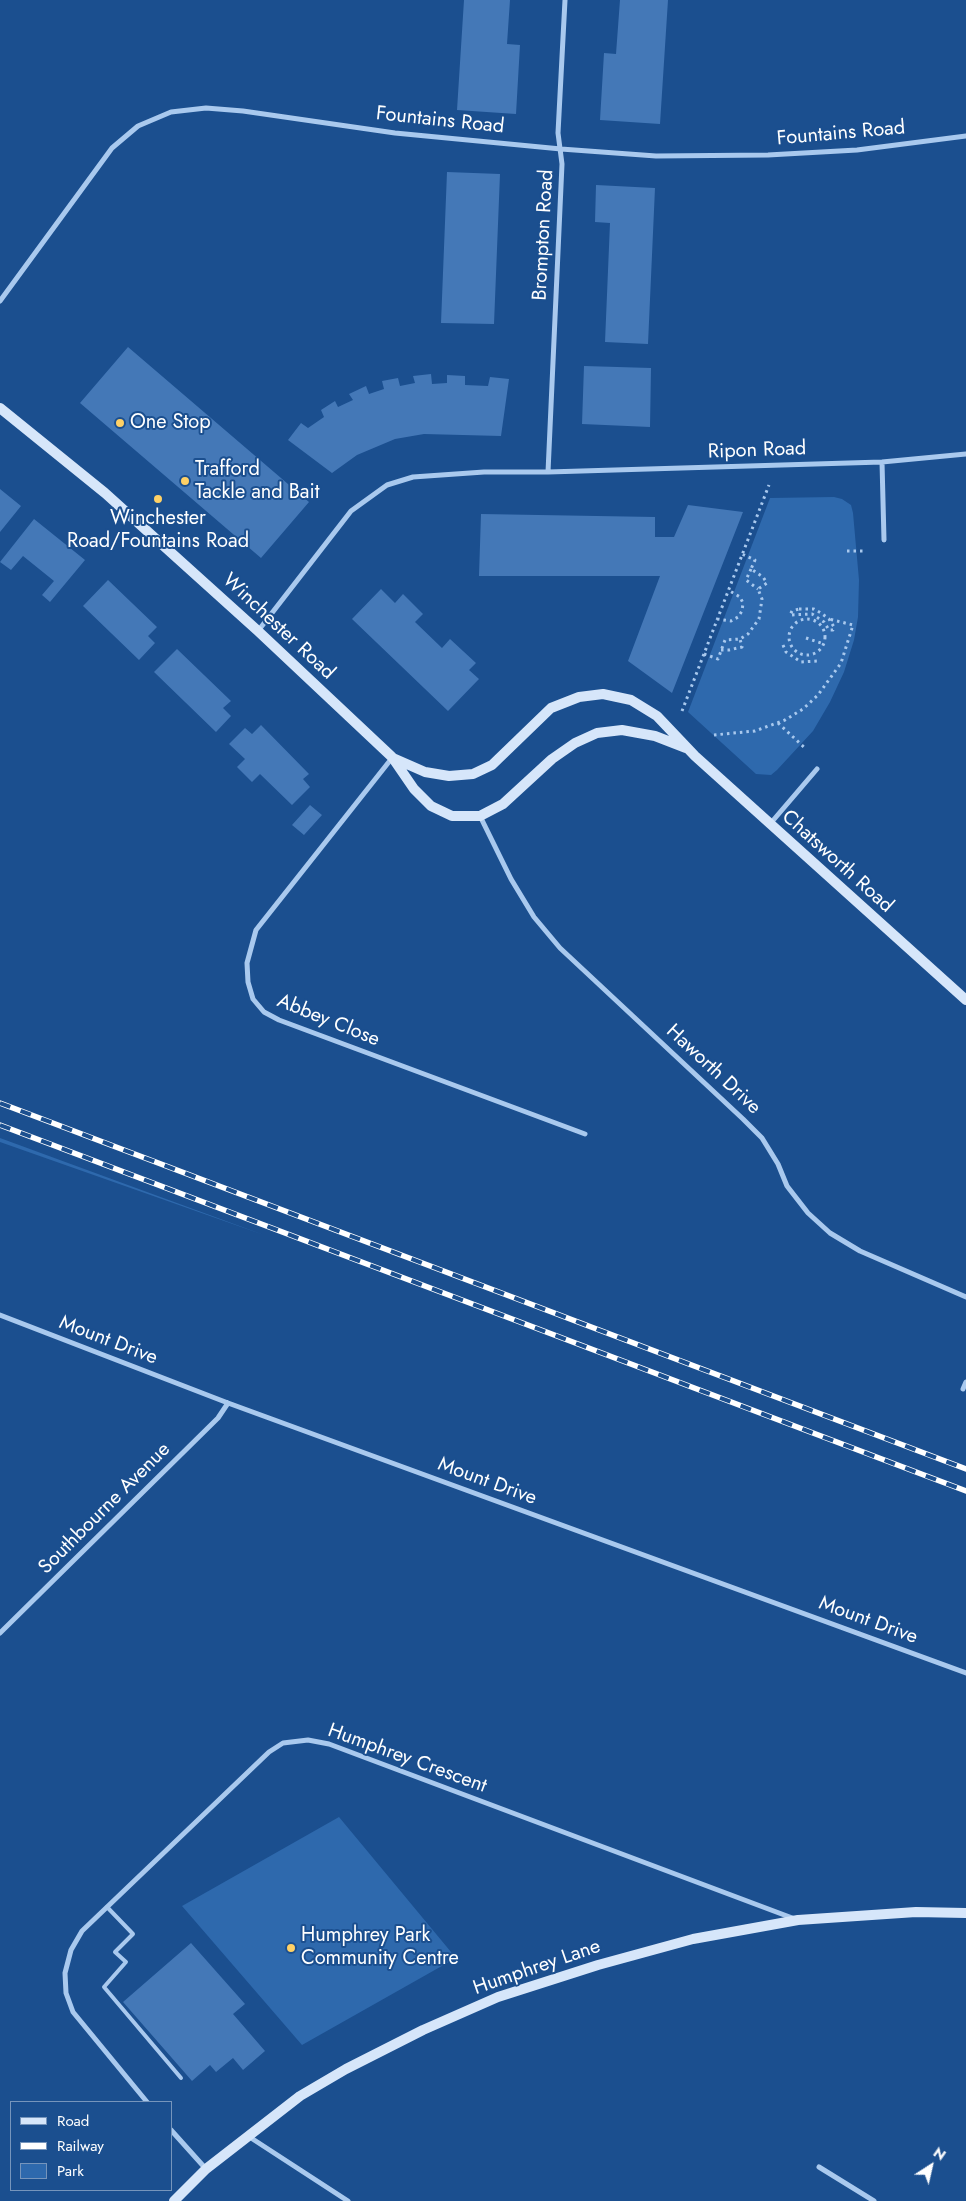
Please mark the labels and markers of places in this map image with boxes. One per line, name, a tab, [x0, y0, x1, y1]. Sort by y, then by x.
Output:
place label: One Stop	[130, 411, 211, 435]
marker: One Stop	[114, 417, 126, 429]
place label: Trafford Tackle and Bait	[195, 458, 319, 505]
marker: Trafford Tackle and Bait	[179, 475, 191, 487]
marker: Winchester Road/Fountains Road	[152, 493, 164, 505]
place label: Winchester Road/Fountains Road	[67, 507, 249, 554]
place label: Humphrey Park Community Centre	[301, 1924, 459, 1971]
marker: Humphrey Park Community Centre	[285, 1942, 297, 1954]

